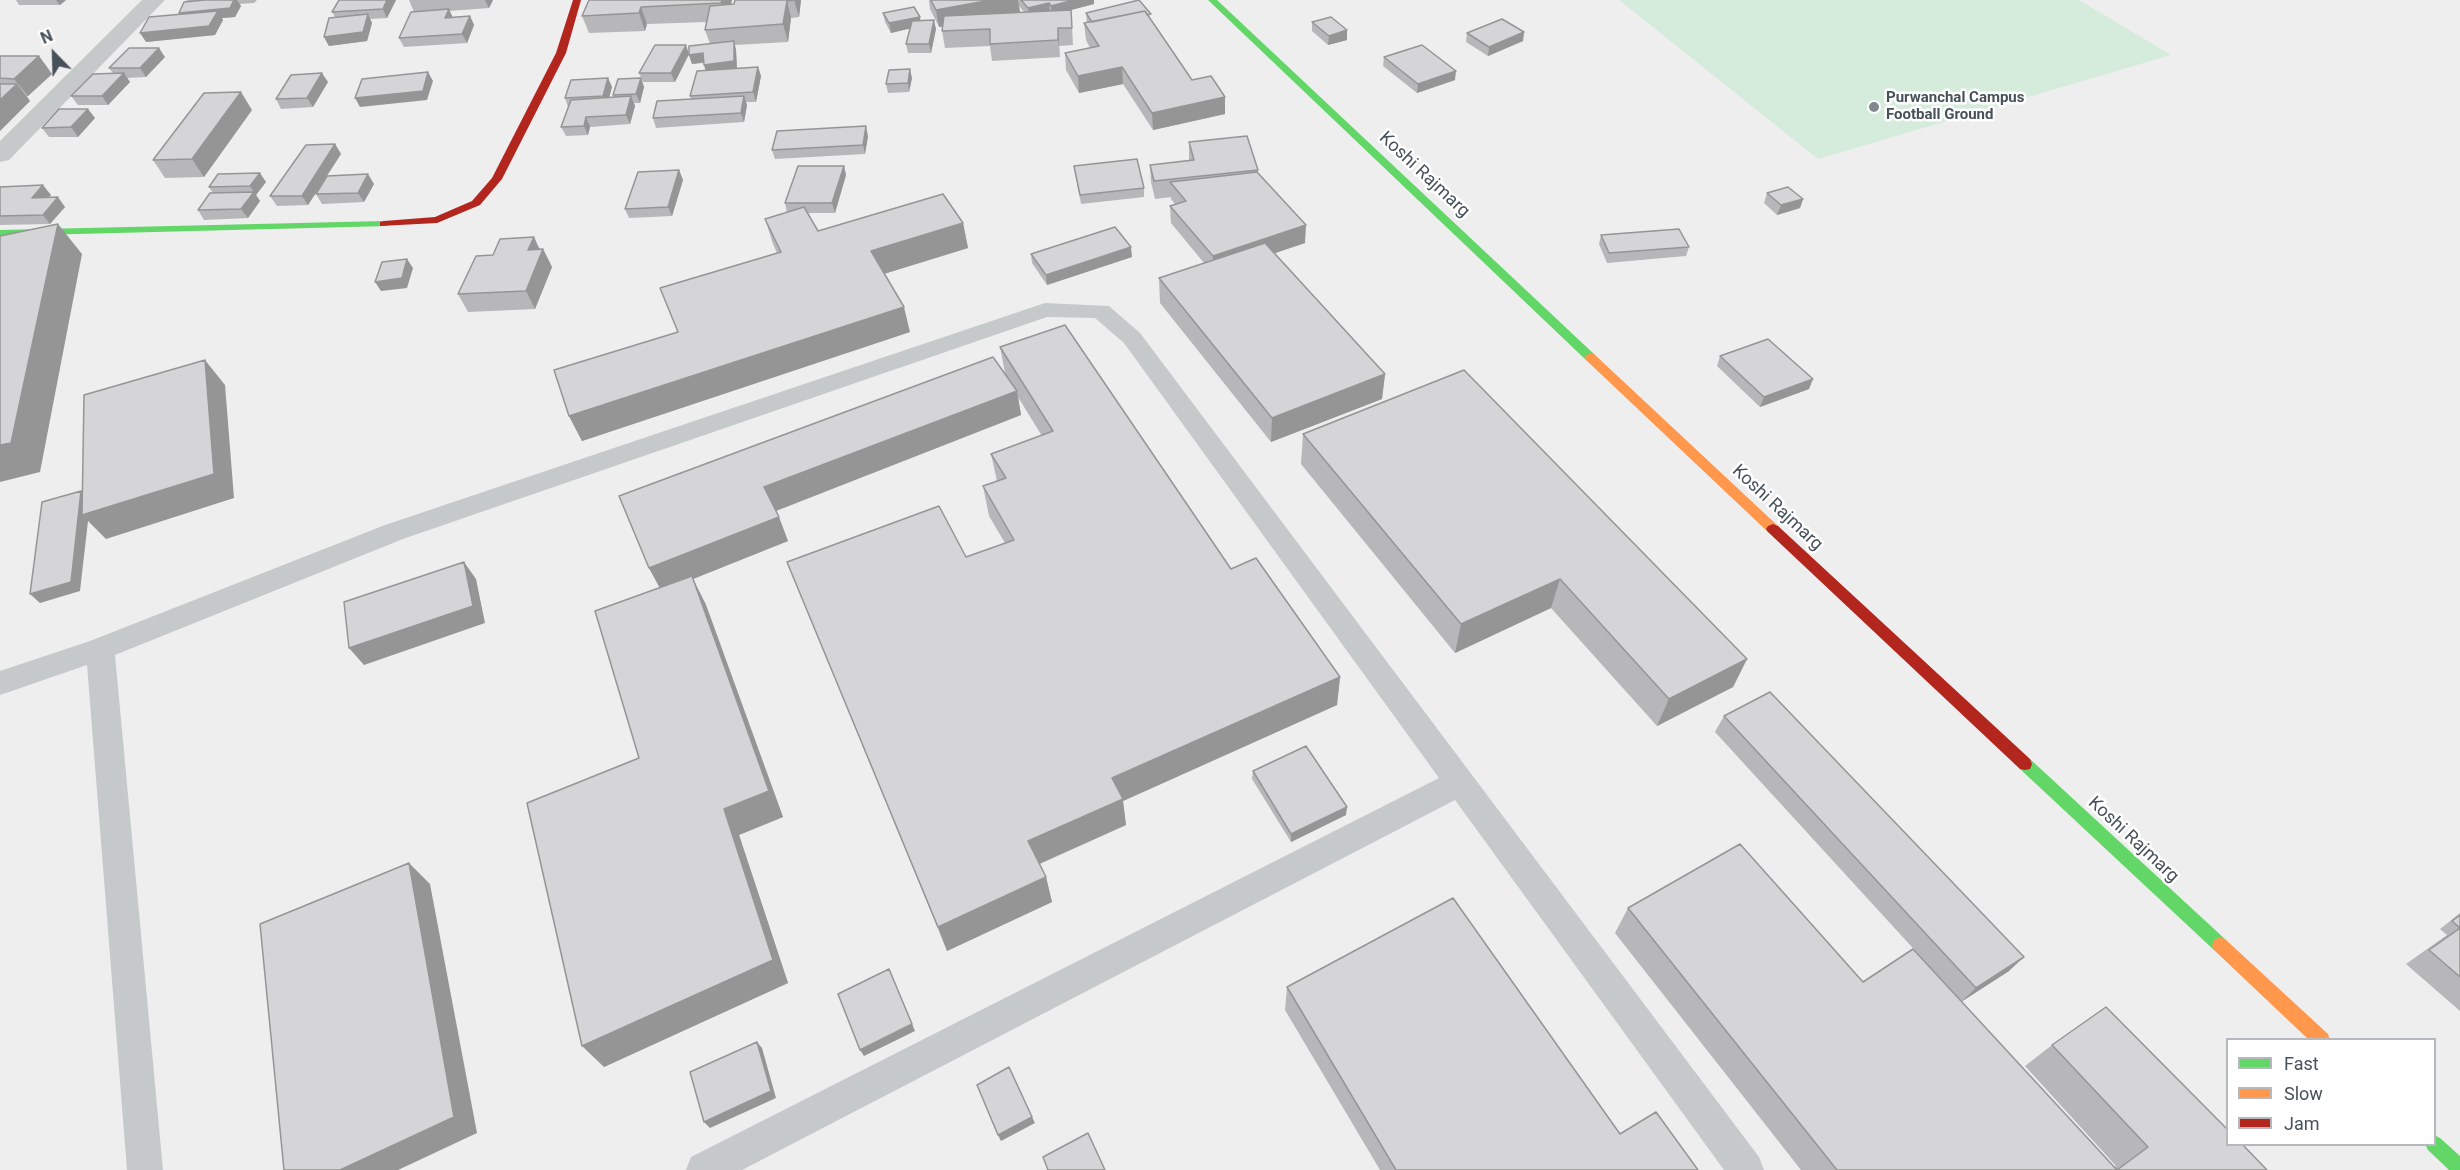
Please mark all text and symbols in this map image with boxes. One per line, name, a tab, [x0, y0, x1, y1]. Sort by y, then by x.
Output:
north arrow	[24, 24, 84, 84]
text: N	[38, 26, 56, 48]
place label: Purwanchal Campus Football Ground	[1886, 89, 2024, 124]
marker: Purwanchal Campus Football Ground	[1867, 100, 1881, 114]
street label: Koshi Rajmarg	[1374, 127, 1474, 223]
street label: Koshi Rajmarg	[1727, 460, 1827, 556]
street label: Koshi Rajmarg	[2083, 792, 2183, 888]
legend	[2226, 1038, 2436, 1146]
text: Fast	[2284, 1053, 2319, 1074]
text: Slow	[2284, 1083, 2323, 1104]
text: Jam	[2284, 1113, 2320, 1134]

